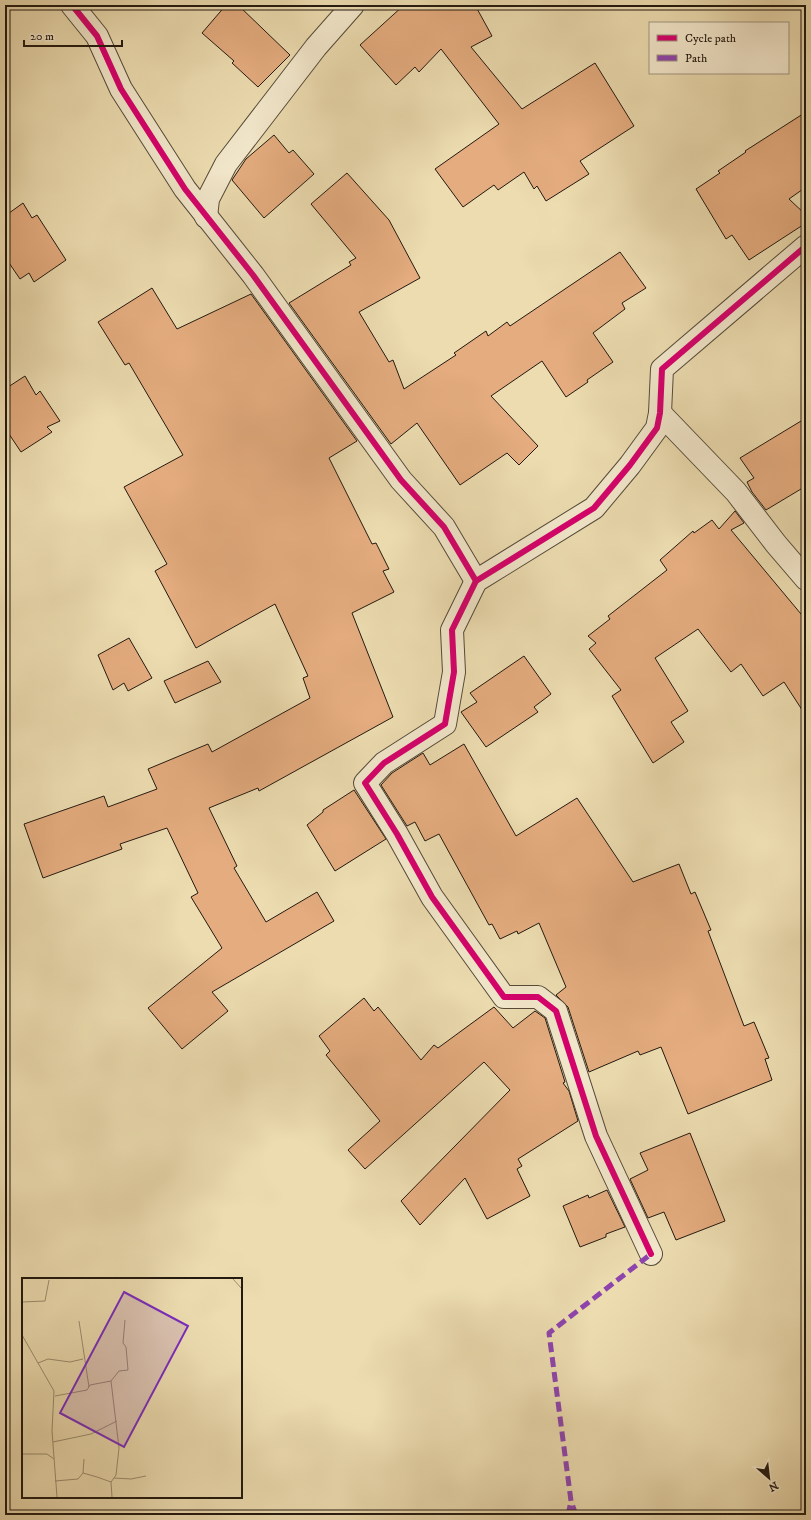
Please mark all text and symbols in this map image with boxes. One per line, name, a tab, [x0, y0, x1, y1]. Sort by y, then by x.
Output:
scale bar	[24, 22, 122, 48]
legend	[649, 22, 789, 74]
text: 20 m	[30, 29, 54, 44]
text: Cycle path	[685, 31, 737, 46]
text: Path	[685, 51, 708, 66]
inset map	[22, 1278, 242, 1498]
north arrow	[749, 1458, 789, 1498]
text: N	[766, 1478, 780, 1494]

